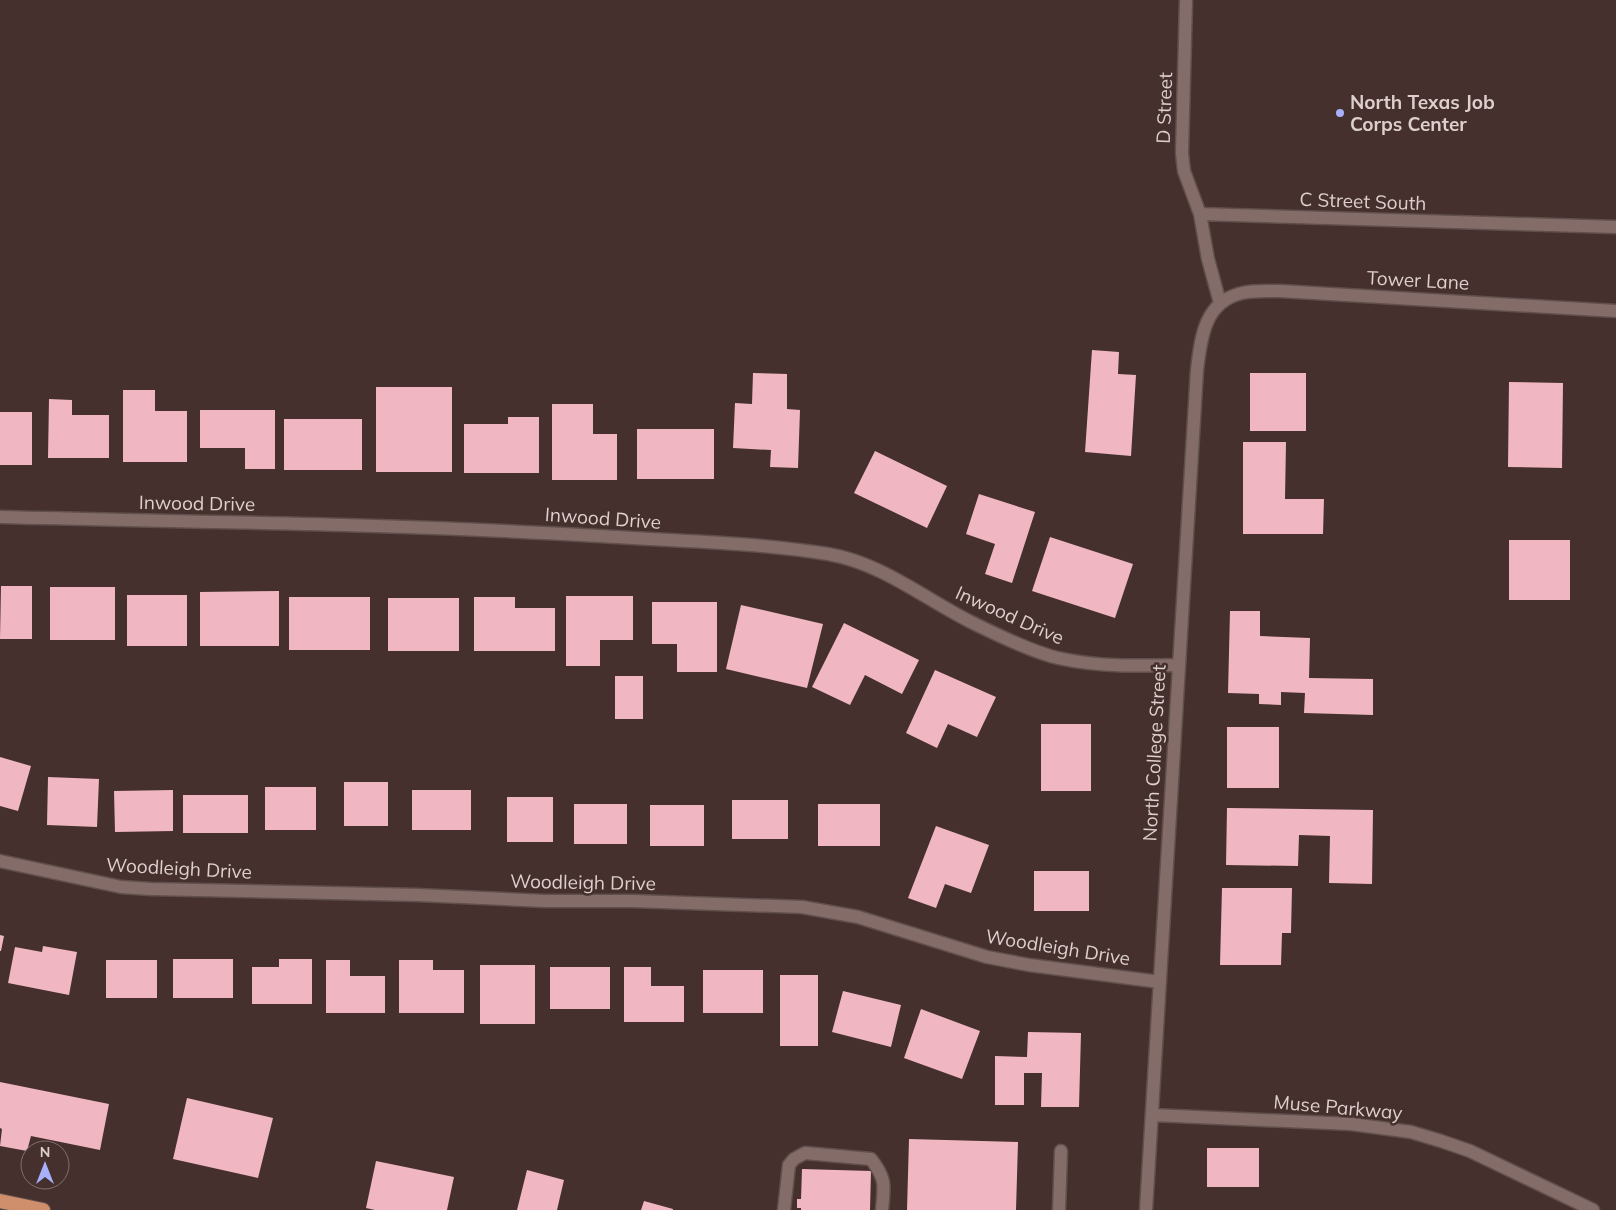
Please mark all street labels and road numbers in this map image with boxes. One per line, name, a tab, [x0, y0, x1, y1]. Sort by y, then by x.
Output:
street label: D Street	[1151, 71, 1177, 144]
street label: C Street South	[1299, 187, 1427, 215]
street label: Tower Lane	[1366, 265, 1470, 295]
street label: Inwood Drive	[139, 490, 255, 516]
street label: Inwood Drive	[544, 502, 662, 534]
street label: Inwood Drive	[952, 580, 1068, 650]
street label: North College Street	[1137, 664, 1171, 842]
street label: Woodleigh Drive	[106, 852, 252, 884]
street label: Woodleigh Drive	[510, 869, 656, 895]
street label: Woodleigh Drive	[984, 924, 1132, 970]
street label: Muse Parkway	[1273, 1089, 1403, 1125]

